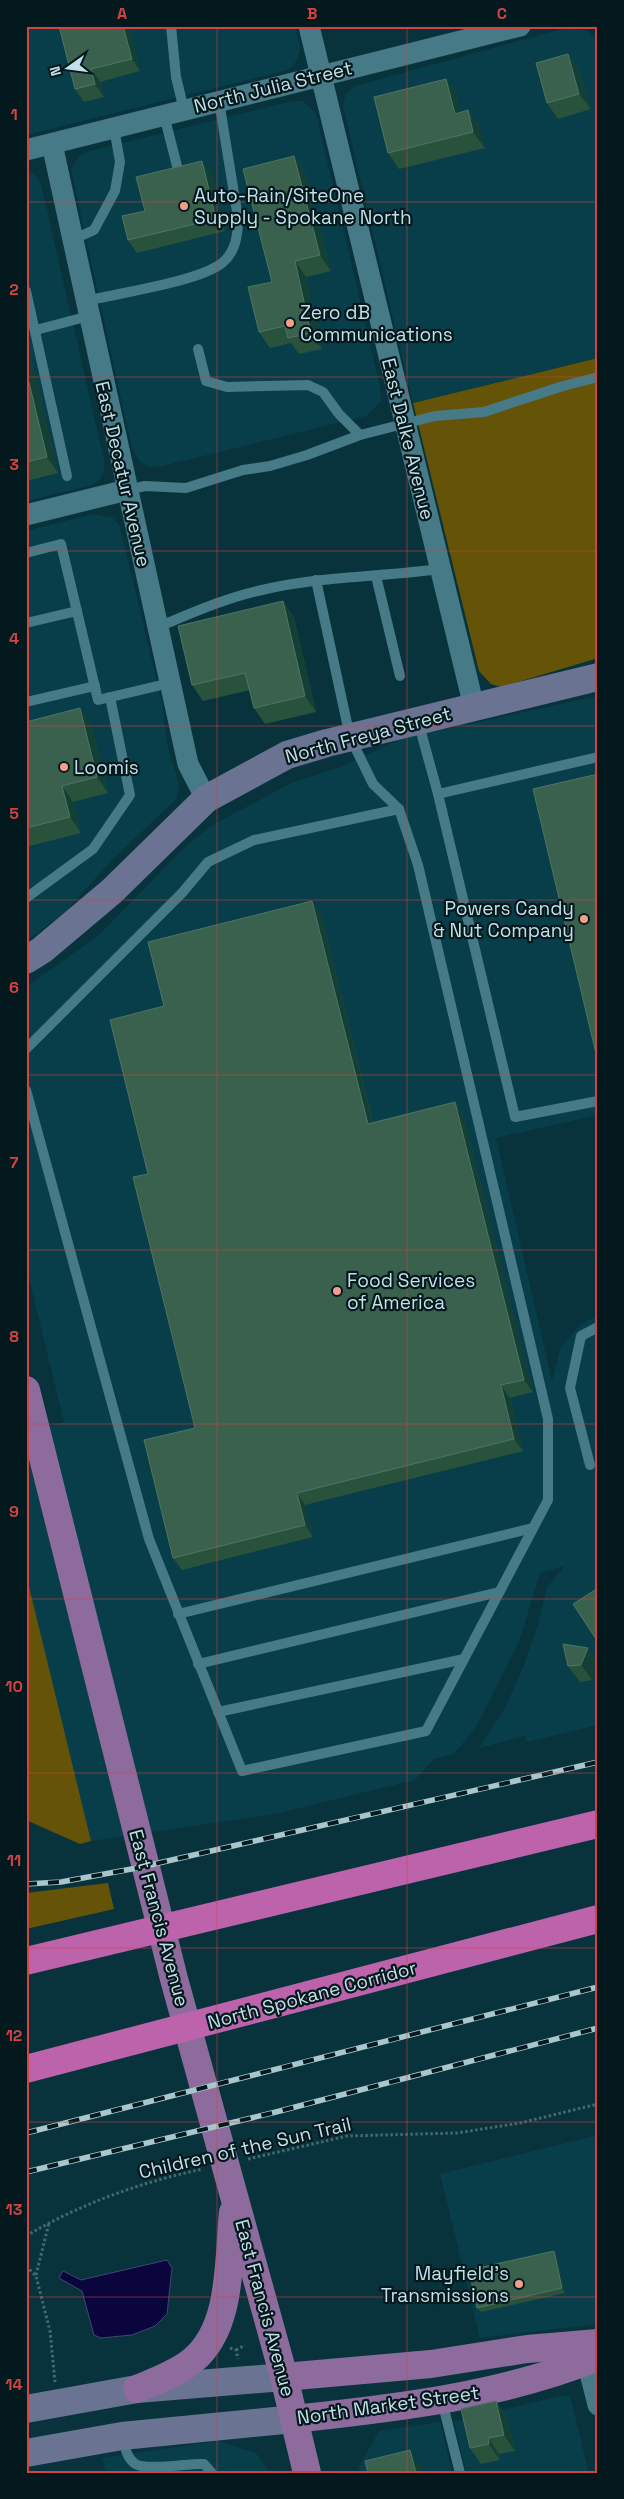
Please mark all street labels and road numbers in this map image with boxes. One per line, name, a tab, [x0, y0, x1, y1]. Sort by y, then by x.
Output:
street label: North Julia Street	[191, 55, 355, 119]
street label: East Dalke Avenue	[376, 356, 440, 522]
street label: East Decatur Avenue	[89, 379, 157, 569]
street label: North Freya Street	[282, 701, 454, 769]
street label: East Francis Avenue	[123, 1827, 195, 2009]
street label: North Spokane Corridor	[205, 1955, 419, 2035]
street label: Children of the Sun Trail	[136, 2111, 354, 2185]
street label: East Francis Avenue	[229, 2217, 301, 2399]
street label: North Market Street	[295, 2380, 481, 2430]

